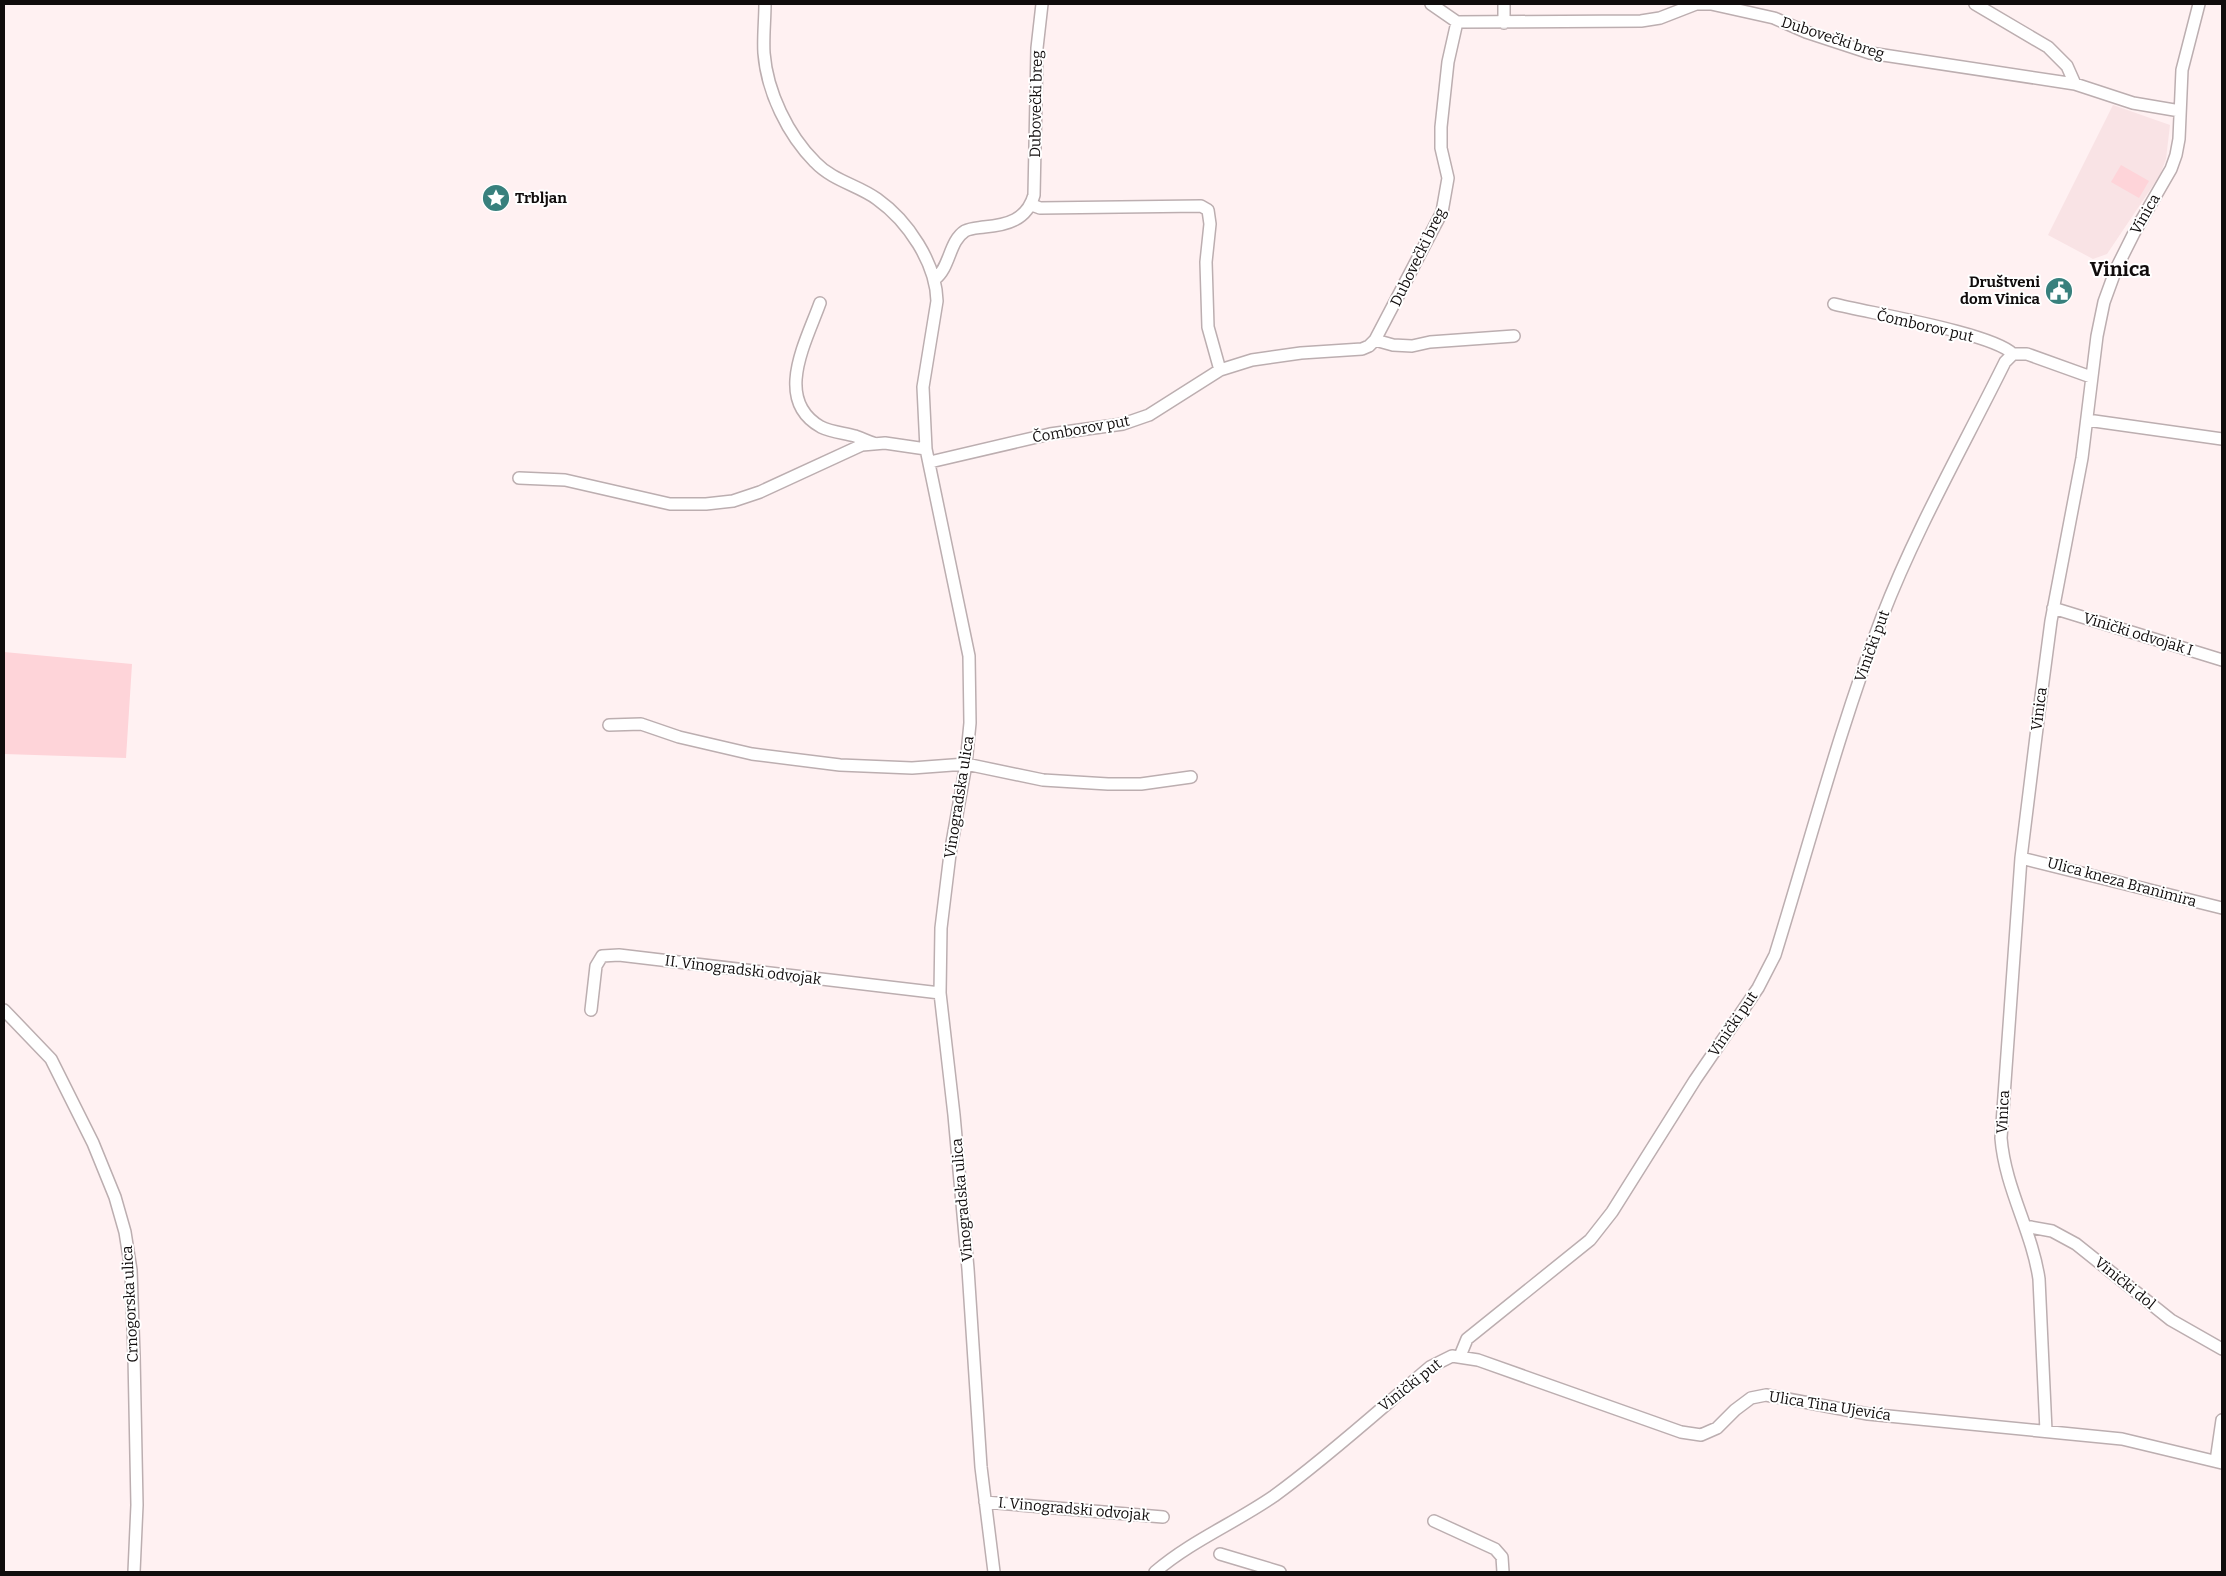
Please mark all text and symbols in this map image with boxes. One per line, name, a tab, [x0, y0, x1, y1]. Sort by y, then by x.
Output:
street label: Dubovečki breg	[1779, 13, 1887, 63]
street label: Dubovečki breg	[1026, 50, 1046, 158]
place icon: Trbljan	[481, 183, 511, 213]
place label: Trbljan	[515, 189, 567, 207]
street label: Vinica	[2126, 191, 2164, 237]
street label: Dubovečki breg	[1386, 205, 1450, 309]
district label: Vinica	[2090, 257, 2150, 281]
place label: Društveni dom Vinica	[1960, 273, 2041, 308]
public building icon: Društveni dom Vinica	[2044, 276, 2074, 306]
street label: Čomborov put	[1875, 306, 1976, 346]
street label: Čomborov put	[1031, 411, 1132, 446]
street label: Vinički put	[1851, 607, 1893, 684]
street label: Vinički odvojak I	[2081, 609, 2195, 659]
street label: Vinica	[2027, 686, 2051, 732]
street label: Vinogradska ulica	[940, 734, 978, 860]
street label: Ulica kneza Branimira	[2045, 853, 2199, 911]
street label: II. Vinogradski odvojak	[664, 951, 823, 989]
street label: Vinički put	[1705, 987, 1762, 1060]
street label: Vinica	[1993, 1090, 2013, 1134]
street label: Vinogradska ulica	[948, 1137, 976, 1263]
street label: Crnogorska ulica	[118, 1245, 142, 1363]
street label: Vinički dol	[2091, 1253, 2159, 1313]
street label: Vinički put	[1375, 1354, 1446, 1415]
street label: Ulica Tina Ujevića	[1768, 1387, 1892, 1425]
street label: I. Vinogradski odvojak	[997, 1493, 1151, 1525]

